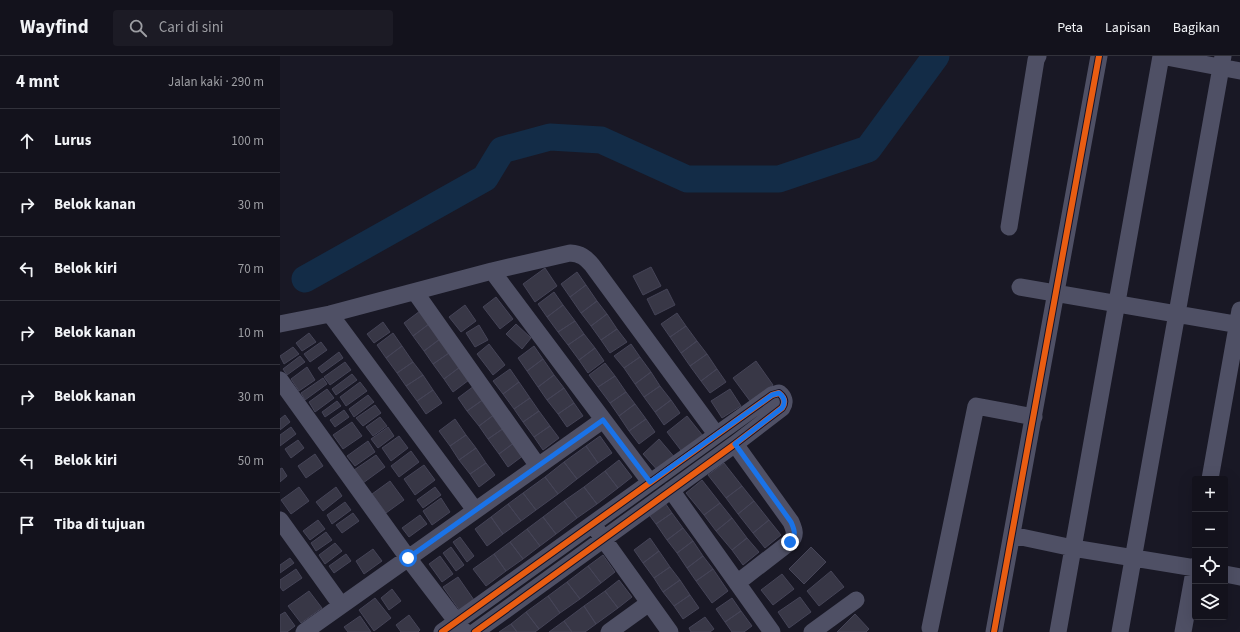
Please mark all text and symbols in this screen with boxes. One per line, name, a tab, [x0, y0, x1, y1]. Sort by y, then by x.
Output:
search box	[113, 10, 393, 46]
text: Wayfind	[20, 14, 89, 41]
icon: search	[127, 17, 149, 39]
text: Cari di sini	[159, 17, 224, 38]
text: Peta	[1057, 18, 1083, 38]
text: Lapisan	[1105, 18, 1151, 38]
text: Bagikan	[1173, 18, 1220, 38]
text: 4 mnt	[16, 70, 59, 94]
text: Jalan kaki · 290 m	[168, 73, 264, 91]
icon: ahead	[16, 130, 38, 152]
text: Lurus	[54, 130, 91, 151]
text: 100 m	[231, 132, 264, 150]
icon: right	[16, 194, 38, 216]
text: Belok kanan	[54, 194, 136, 215]
text: 30 m	[238, 196, 264, 214]
icon: left	[16, 258, 38, 280]
text: Belok kiri	[54, 258, 117, 279]
text: 70 m	[238, 260, 264, 278]
icon: right	[16, 322, 38, 344]
text: Belok kanan	[54, 322, 136, 343]
text: 10 m	[238, 324, 264, 342]
icon: right	[16, 386, 38, 408]
text: Belok kanan	[54, 386, 136, 407]
text: 30 m	[238, 388, 264, 406]
icon: left	[16, 450, 38, 472]
text: Belok kiri	[54, 450, 117, 471]
text: 50 m	[238, 452, 264, 470]
map controls	[1192, 476, 1228, 620]
button: +	[1192, 476, 1228, 512]
button: −	[1192, 512, 1228, 548]
icon: arrive	[16, 514, 38, 536]
text: Tiba di tujuan	[54, 514, 145, 535]
route end	[781, 533, 799, 551]
button: locate	[1192, 548, 1228, 584]
route start	[399, 549, 417, 567]
button: layers	[1192, 584, 1228, 620]

